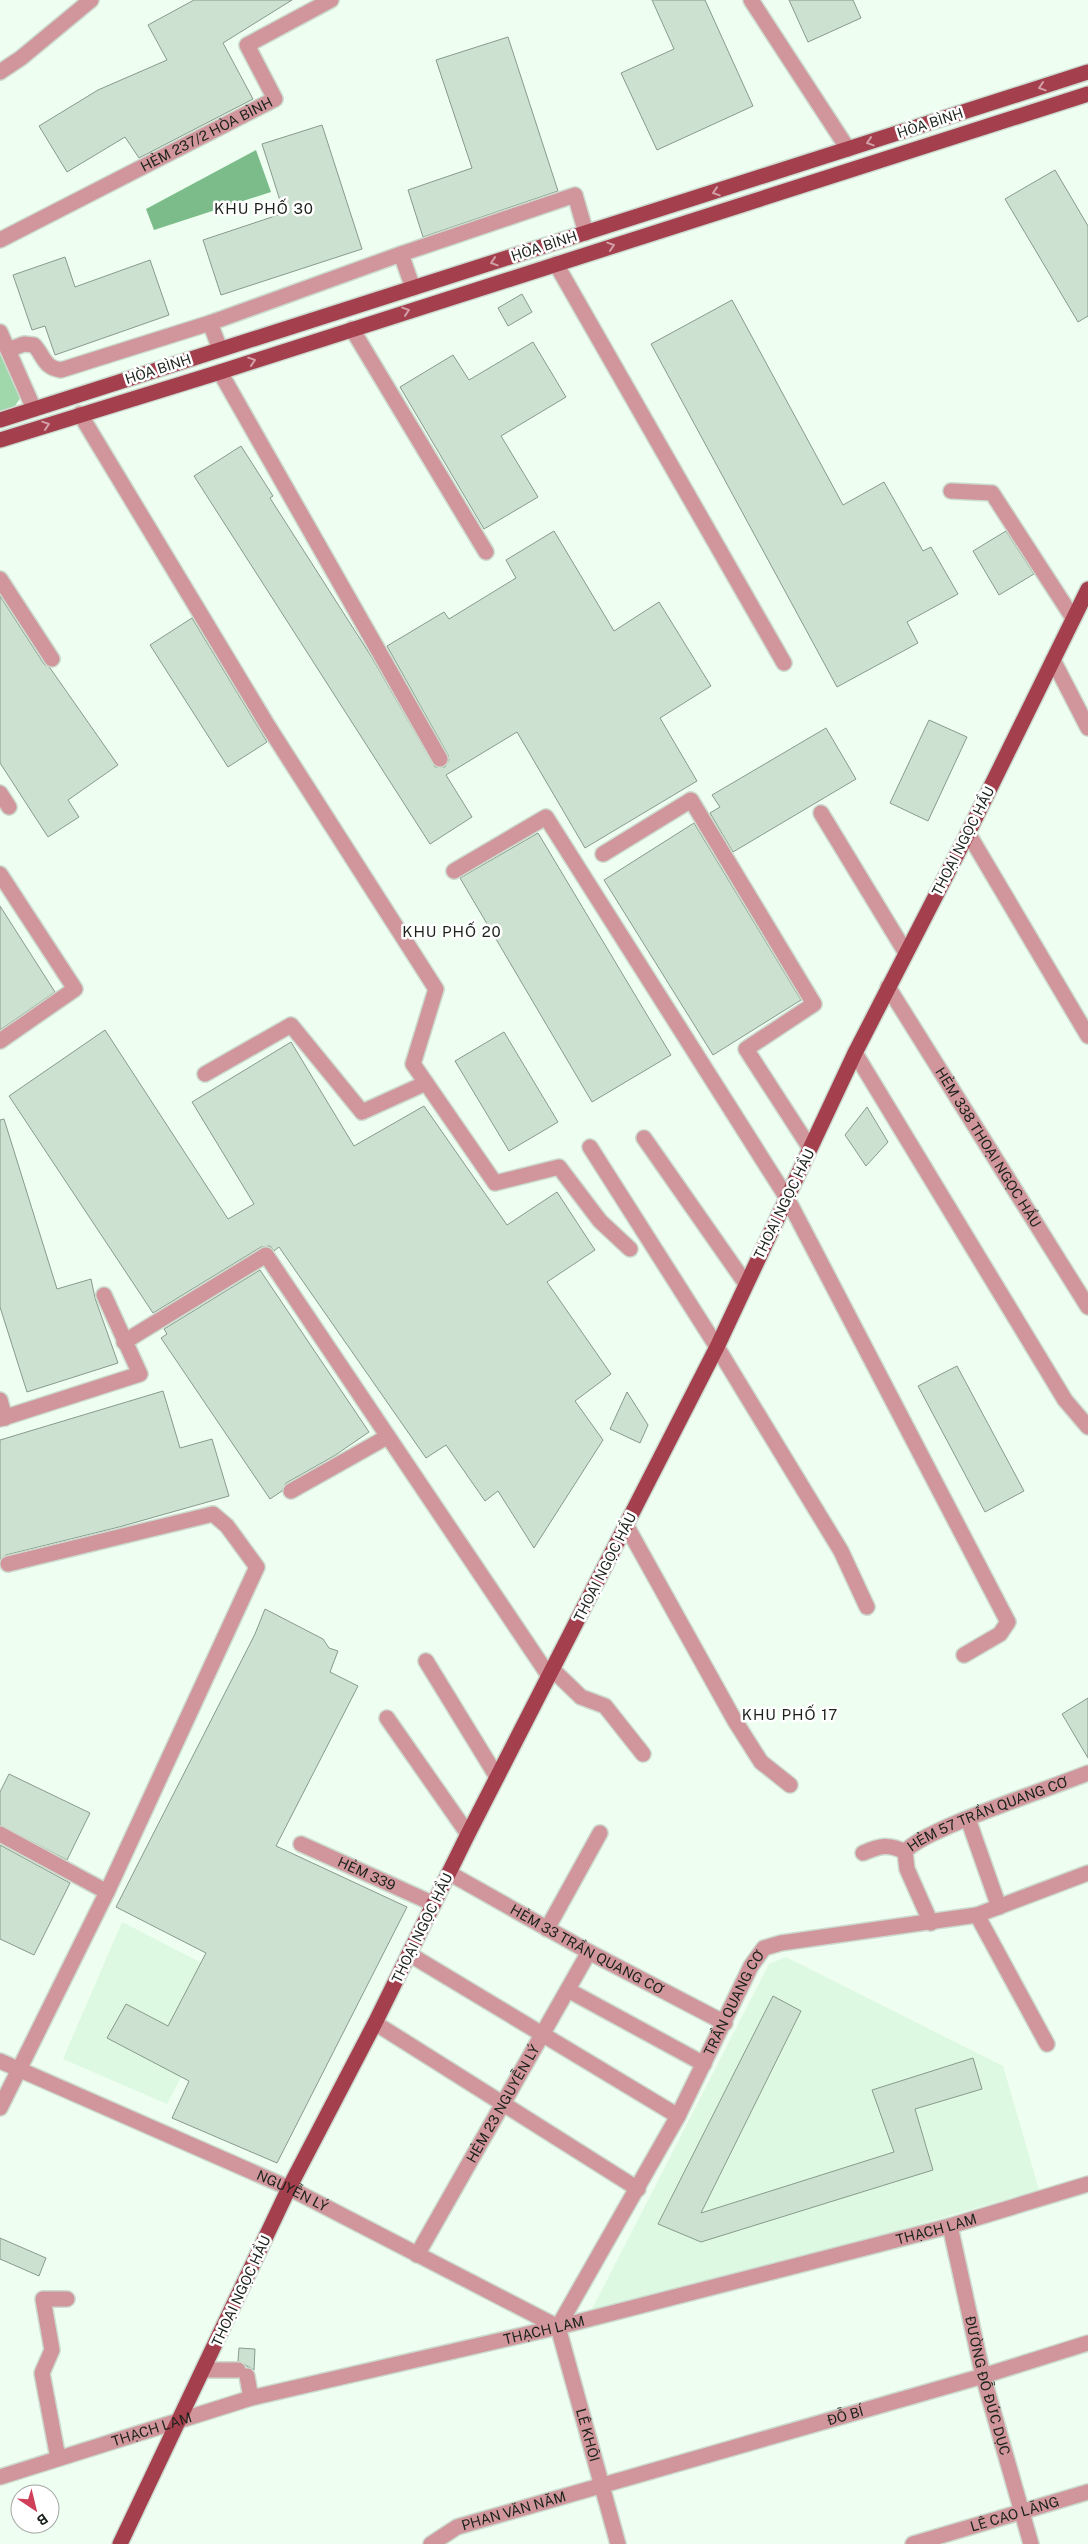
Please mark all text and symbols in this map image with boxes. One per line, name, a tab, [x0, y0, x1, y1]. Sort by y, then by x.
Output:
one-way arrow	[1038, 81, 1046, 91]
street label: HẺM 237/2 HÒA BÌNH	[138, 94, 275, 175]
street label: HÒA BÌNH	[894, 103, 965, 141]
one-way arrow	[867, 136, 875, 146]
one-way arrow	[712, 186, 720, 196]
district label: KHU PHỐ 30	[214, 198, 314, 217]
street label: HÒA BÌNH	[508, 226, 579, 264]
one-way arrow	[607, 242, 615, 252]
one-way arrow	[490, 257, 499, 267]
one-way arrow	[402, 307, 410, 317]
street label: HÒA BÌNH	[122, 349, 193, 387]
one-way arrow	[247, 357, 256, 367]
one-way arrow	[42, 420, 50, 430]
street label: THOẠI NGỌC HẦU	[926, 782, 997, 898]
district label: KHU PHỐ 20	[402, 921, 502, 940]
street label: HẺM 338 THOẠI NGỌC HẦU	[932, 1064, 1044, 1230]
street label: THOẠI NGỌC HẦU	[748, 1145, 818, 1262]
street label: THOẠI NGỌC HẦU	[568, 1508, 639, 1624]
district label: KHU PHỐ 17	[742, 1704, 838, 1723]
street label: HẺM 57 TRẦN QUANG CƠ	[904, 1773, 1070, 1854]
street label: HẺM 339	[335, 1854, 398, 1894]
street label: THOẠI NGỌC HẦU	[386, 1869, 456, 1986]
street label: HẺM 33 TRẦN QUANG CƠ	[508, 1901, 667, 1998]
street label: TRẦN QUANG CƠ	[701, 1947, 768, 2058]
street label: HẺM 23 NGUYỄN LÝ	[463, 2041, 543, 2166]
street label: NGUYỄN LÝ	[254, 2167, 332, 2215]
street label: THẠCH LAM	[894, 2210, 979, 2248]
street label: THOẠI NGỌC HẦU	[206, 2232, 274, 2349]
street label: THẠCH LAM	[502, 2312, 586, 2347]
street label: ĐƯỜNG ĐỖ ĐỨC DỤC	[962, 2314, 1013, 2457]
street label: ĐỖ BÍ	[825, 2401, 866, 2428]
street label: LÊ KHÔI	[573, 2406, 603, 2463]
street label: THẠCH LAM	[110, 2409, 194, 2449]
north arrow	[10, 2484, 60, 2534]
street label: PHAN VĂN NĂM	[460, 2488, 568, 2533]
street label: LÊ CAO LÃNG	[968, 2493, 1061, 2535]
text: B	[34, 2510, 51, 2529]

